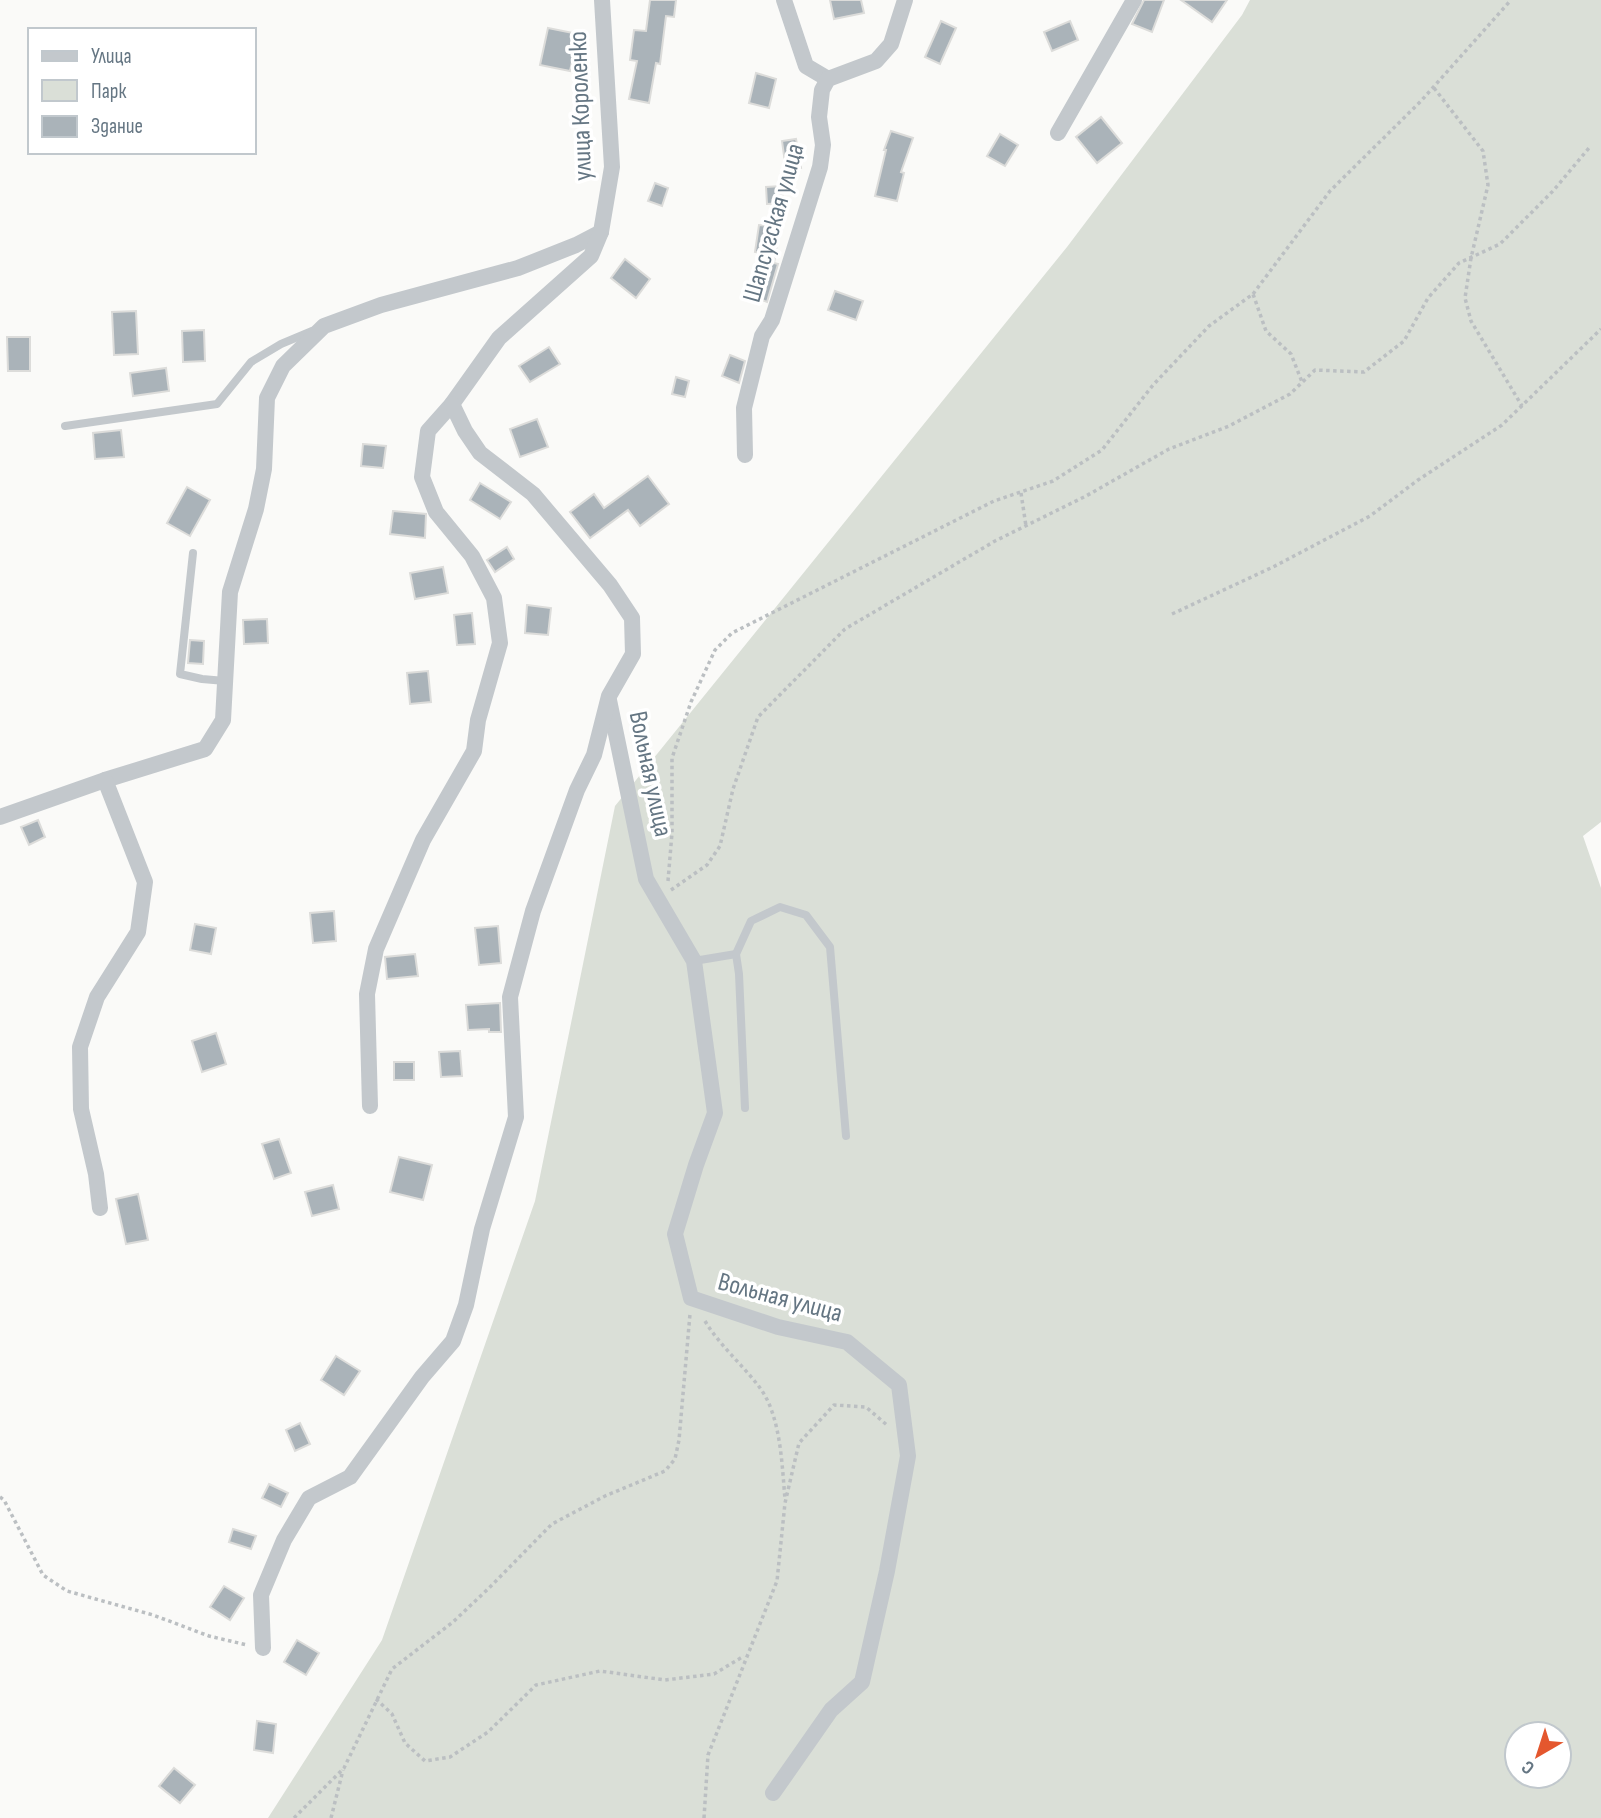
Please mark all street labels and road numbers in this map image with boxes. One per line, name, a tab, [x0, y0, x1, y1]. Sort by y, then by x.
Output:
street label: улица Короленко	[563, 31, 599, 181]
street label: Шапсугская улица	[737, 140, 811, 306]
street label: Вольная улица	[622, 708, 678, 840]
street label: Вольная улица	[714, 1267, 846, 1329]

